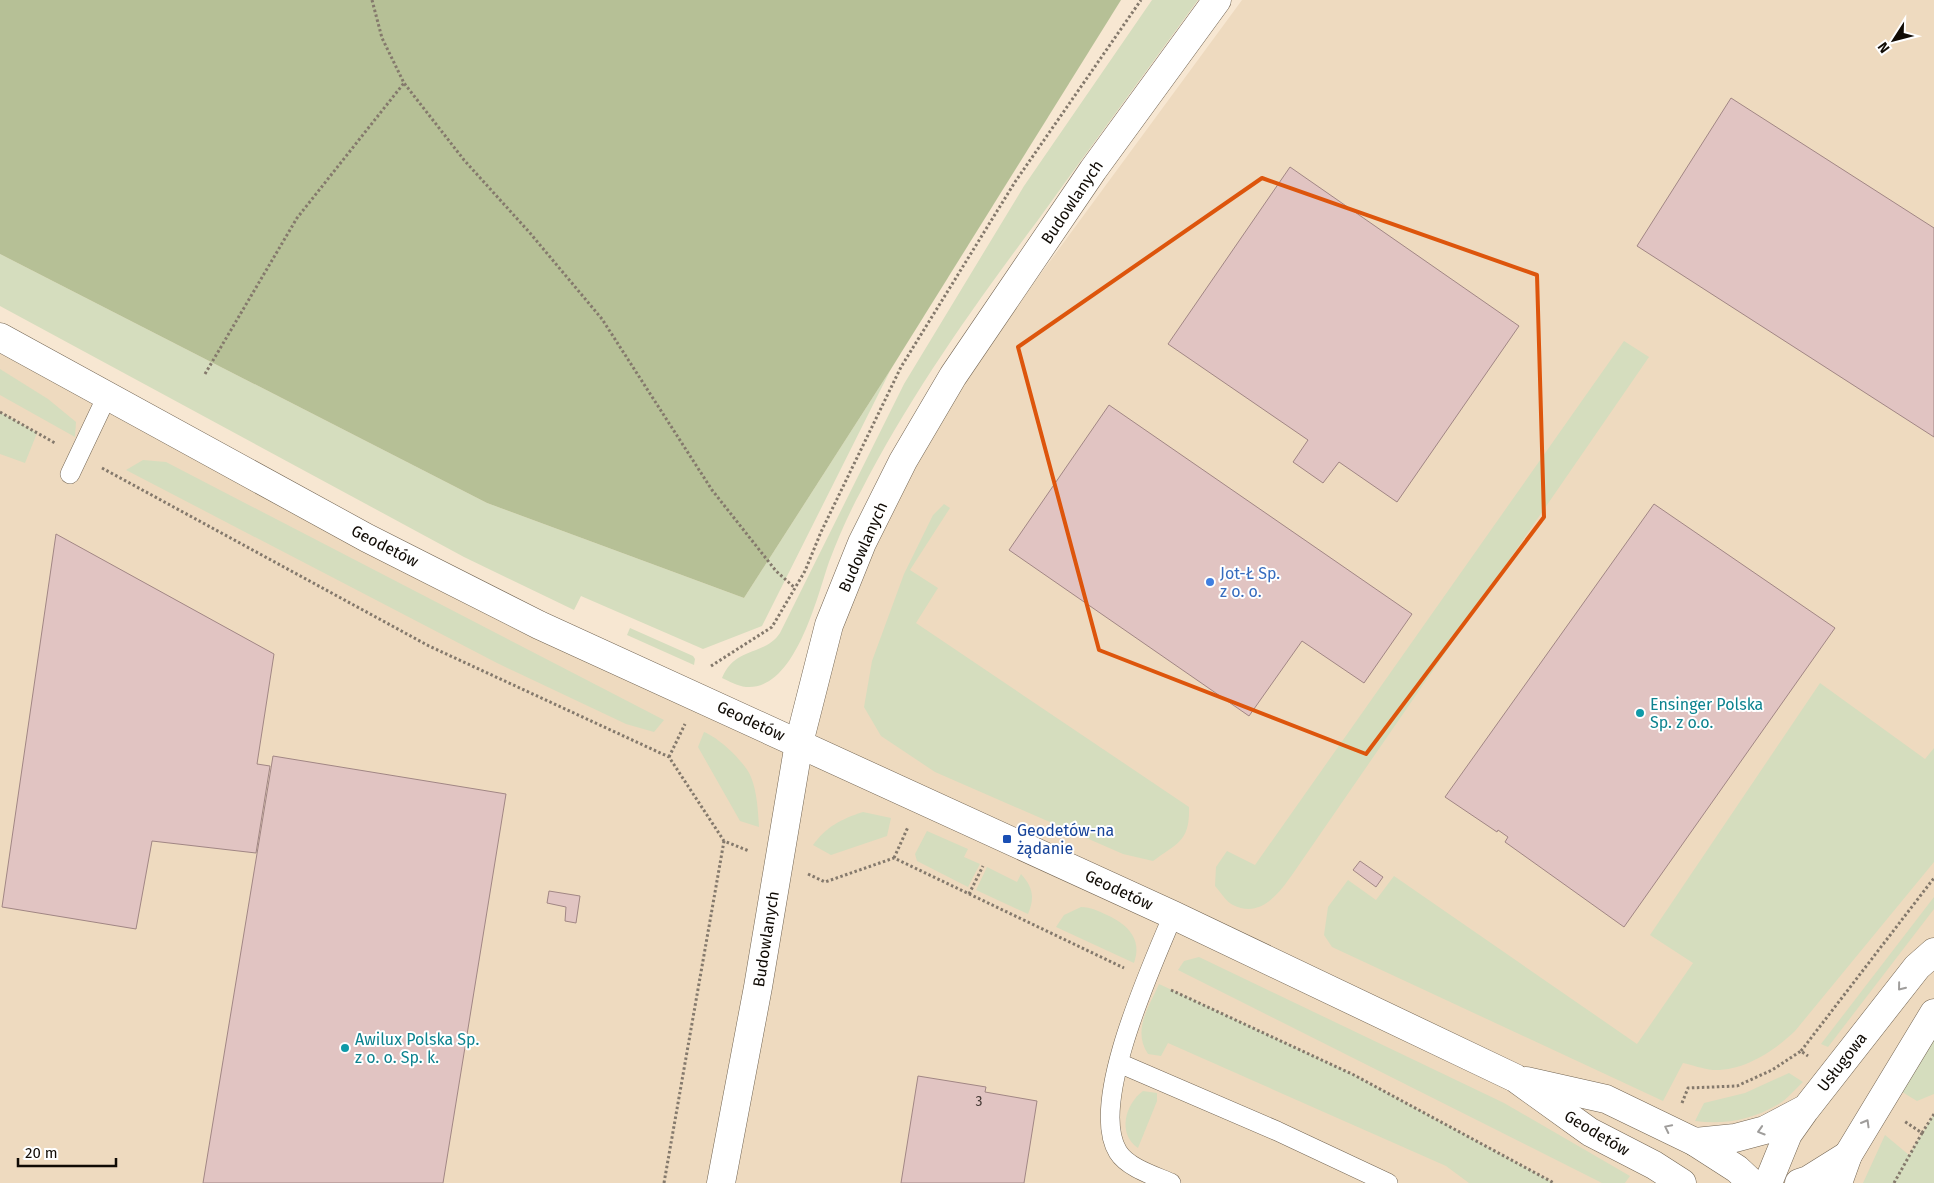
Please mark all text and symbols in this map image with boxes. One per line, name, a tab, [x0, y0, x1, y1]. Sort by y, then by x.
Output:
north arrow	[1869, 15, 1919, 65]
text: N	[1874, 39, 1893, 56]
street label: Budowlanych	[1037, 157, 1107, 247]
street label: Budowlanych	[835, 499, 891, 595]
street label: Geodetów	[348, 521, 422, 571]
place label: Jot-Ł Sp. z o. o.	[1220, 564, 1280, 601]
marker: Jot-Ł Sp. z o. o.	[1204, 576, 1216, 588]
place label: Ensinger Polska Sp. z o.o.	[1650, 695, 1763, 732]
street label: Geodetów	[714, 697, 788, 745]
marker: Ensinger Polska Sp. z o.o.	[1634, 707, 1646, 719]
place label: Geodetów-na żądanie	[1017, 821, 1114, 859]
marker: Geodetów-na żądanie	[1001, 833, 1013, 845]
street label: Geodetów	[1082, 866, 1156, 914]
street label: Budowlanych	[749, 890, 783, 988]
one-way arrow	[1897, 982, 1906, 991]
street label: Usługowa	[1813, 1029, 1871, 1095]
place label: Awilux Polska Sp. z o. o. Sp. k.	[355, 1030, 479, 1067]
marker: Awilux Polska Sp. z o. o. Sp. k.	[339, 1042, 351, 1054]
house number: 3	[976, 1093, 983, 1110]
street label: Geodetów	[1561, 1106, 1634, 1160]
one-way arrow	[1860, 1120, 1870, 1129]
one-way arrow	[1664, 1124, 1673, 1134]
one-way arrow	[1757, 1125, 1766, 1135]
scale bar	[18, 1136, 115, 1168]
text: 20 m	[25, 1144, 58, 1162]

